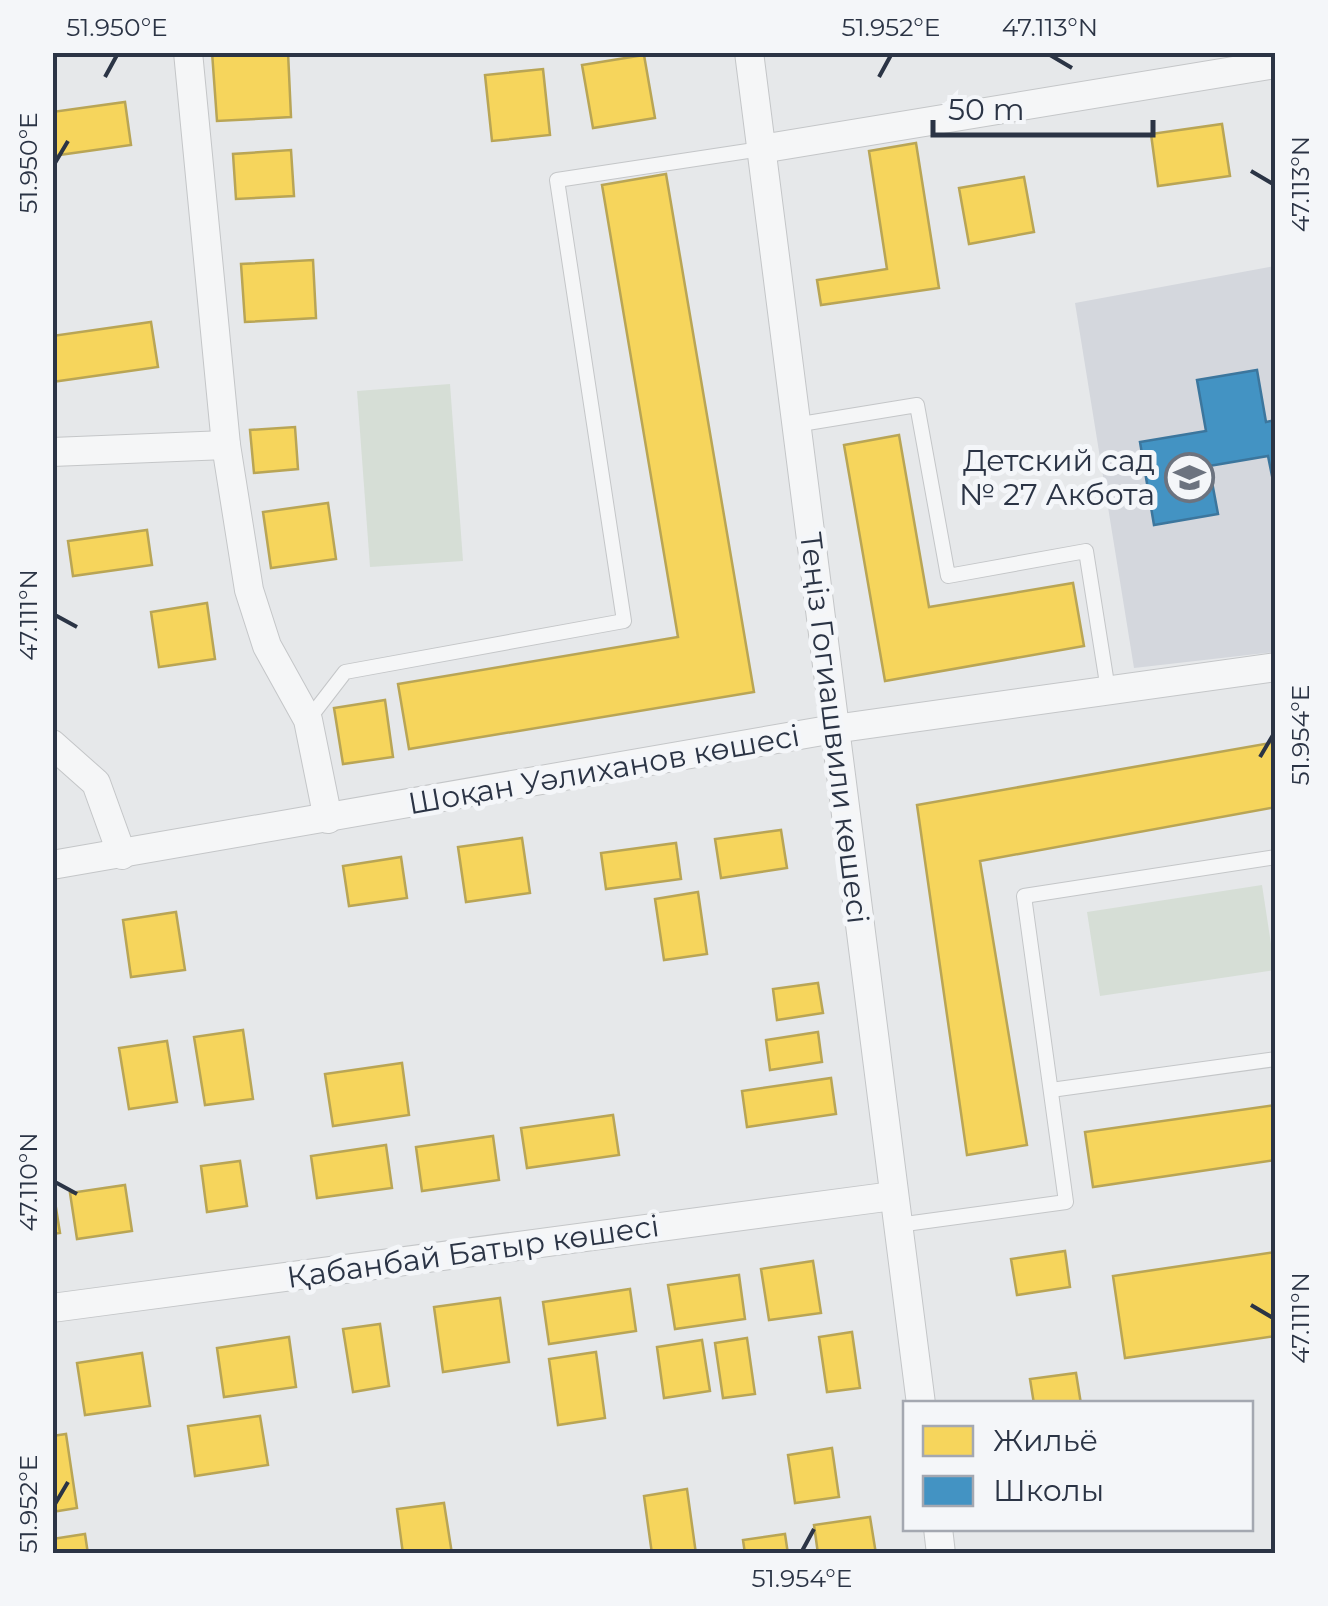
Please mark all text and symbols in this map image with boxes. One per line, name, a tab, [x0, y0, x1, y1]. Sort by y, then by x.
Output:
text: 51.950°E	[66, 12, 168, 42]
text: 51.952°E	[841, 12, 941, 42]
text: 47.113°N	[1002, 12, 1098, 42]
scale bar	[933, 75, 1153, 137]
text: 50 m	[948, 91, 1025, 128]
text: 51.950°E	[13, 112, 43, 214]
text: 47.113°N	[1285, 136, 1315, 232]
place label: Детский сад № 27 Акбота	[959, 442, 1155, 513]
school or university icon: Детский сад № 27 Акбота	[1164, 452, 1216, 504]
street label: Теңіз Гогиашвили көшесі	[792, 530, 877, 926]
text: 47.111°N	[13, 569, 43, 661]
text: 51.954°E	[1285, 685, 1315, 785]
street label: Шоқан Уәлиханов көшесі	[405, 717, 803, 822]
text: 47.110°N	[13, 1132, 43, 1232]
street label: Қабанбай Батыр көшесі	[284, 1207, 661, 1296]
text: 47.111°N	[1285, 1272, 1315, 1364]
legend	[903, 1401, 1253, 1531]
text: Жильё	[993, 1422, 1098, 1459]
text: 51.952°E	[13, 1454, 43, 1554]
text: Школы	[993, 1472, 1104, 1509]
text: 51.954°E	[752, 1563, 852, 1593]

